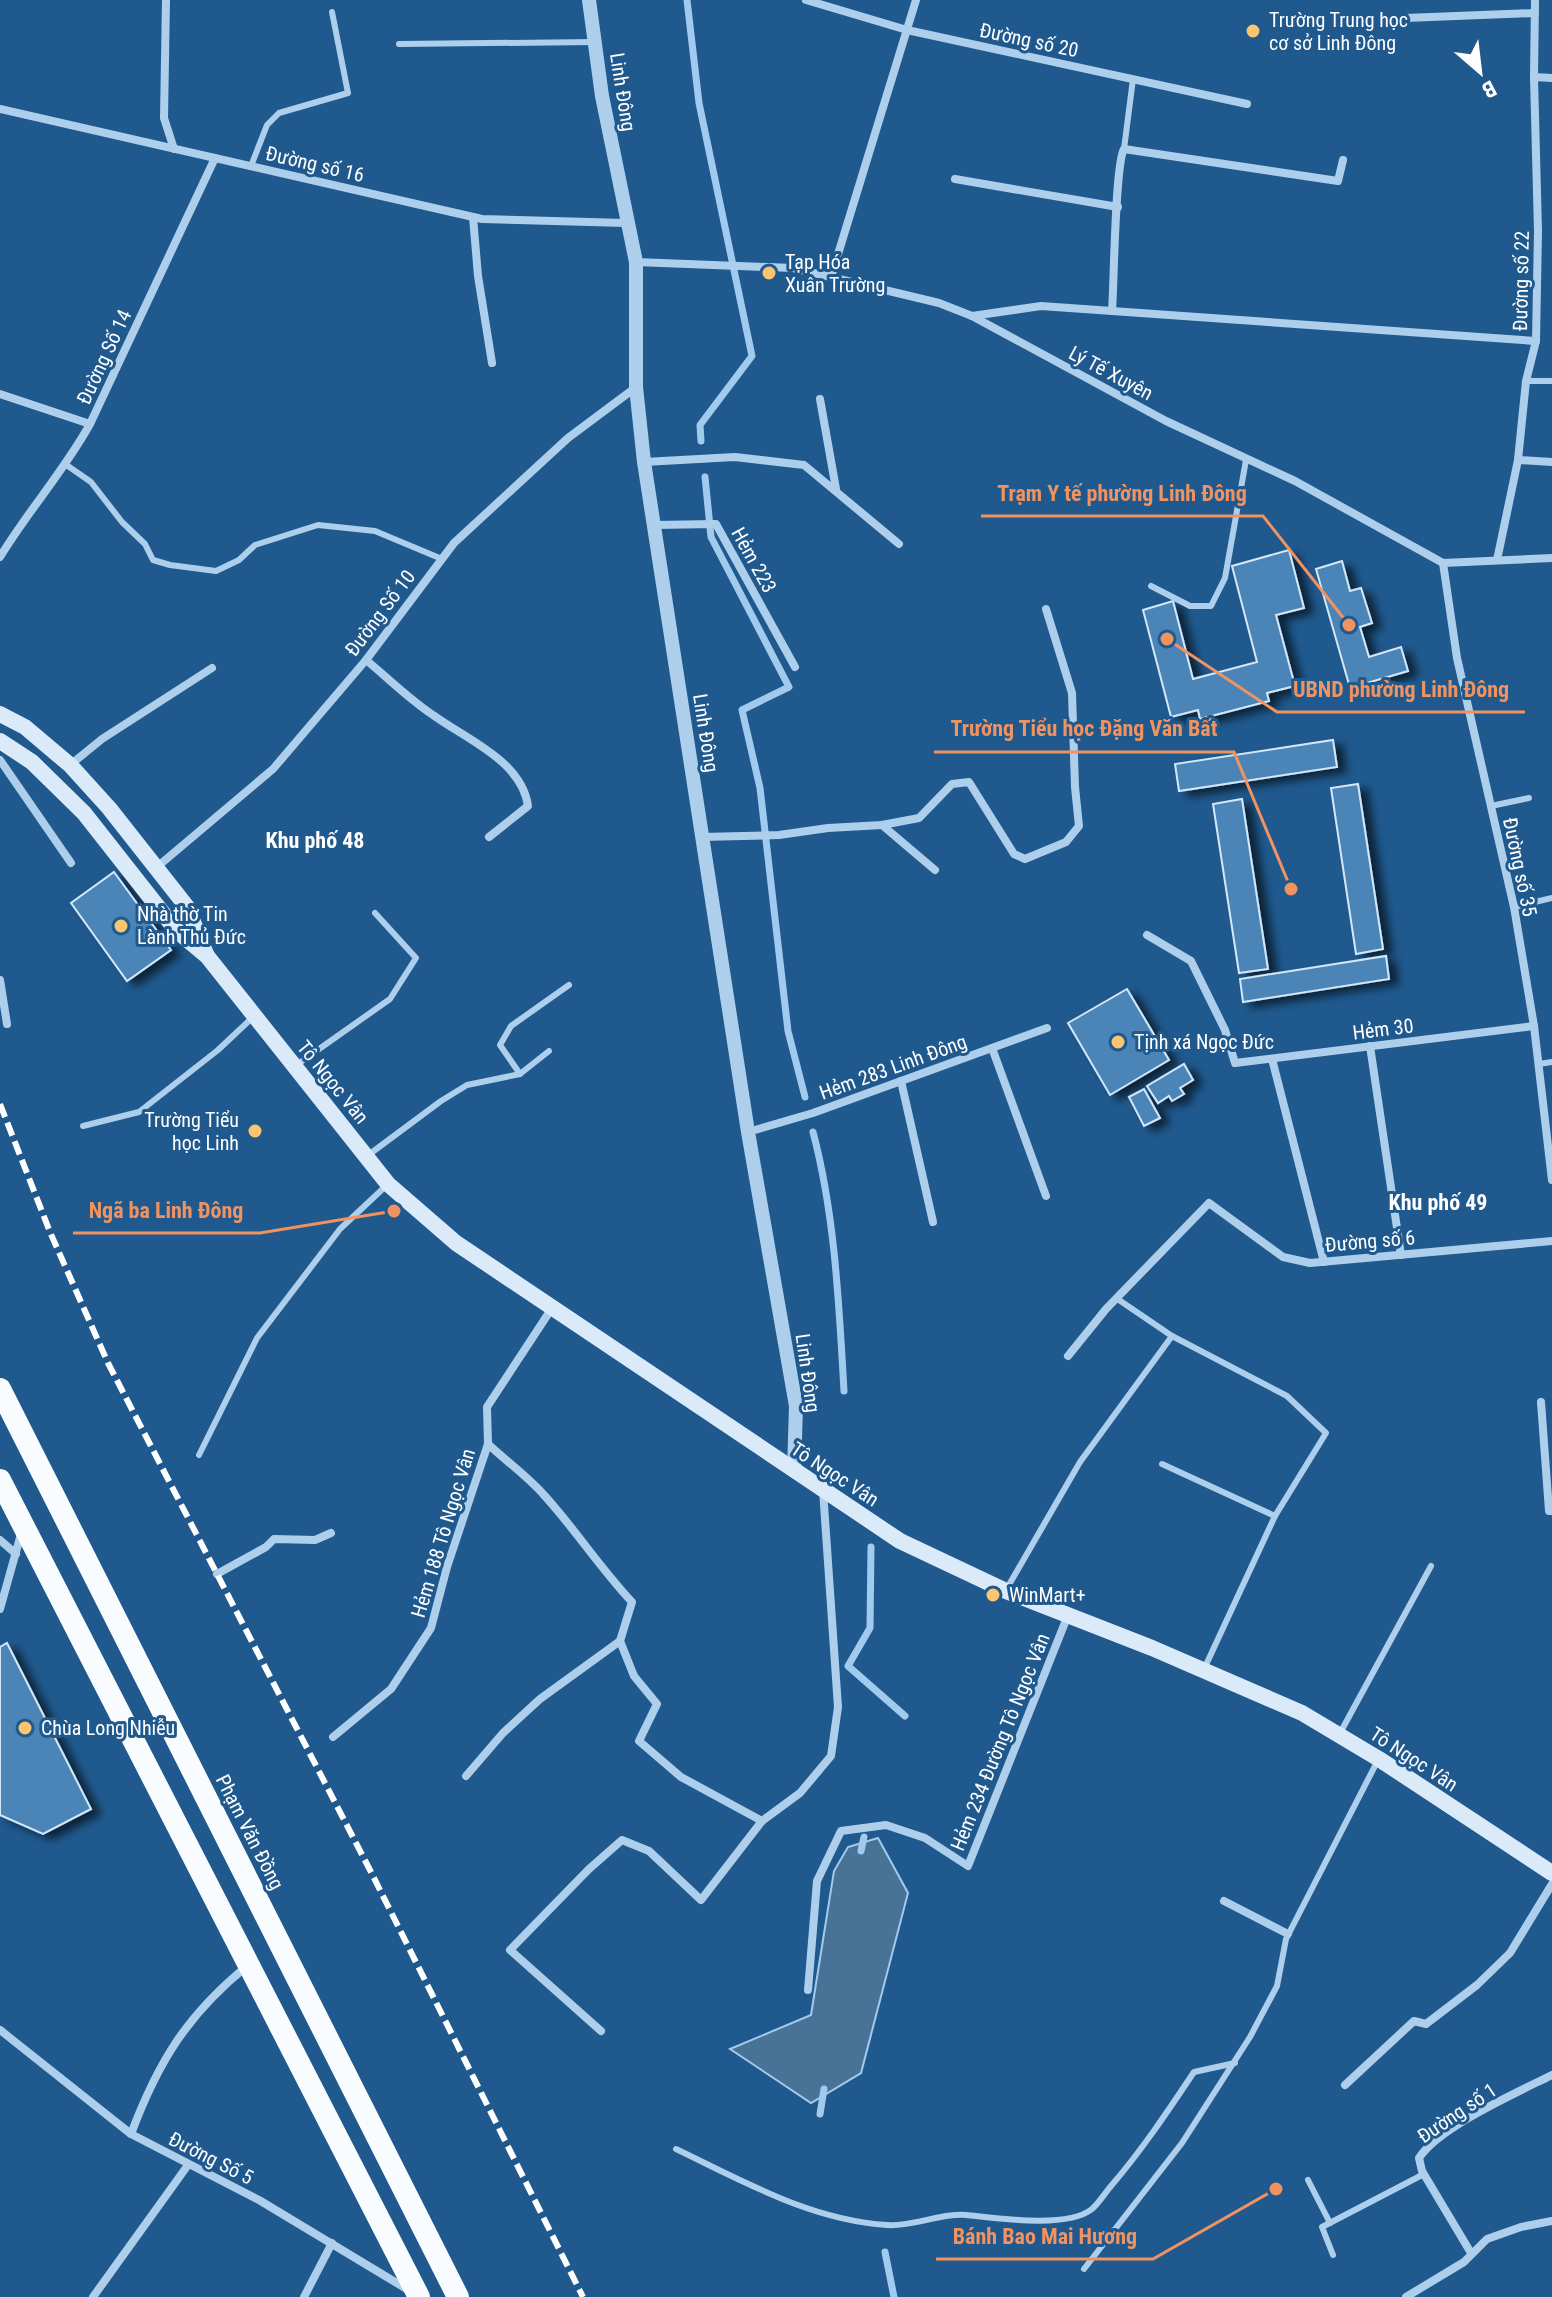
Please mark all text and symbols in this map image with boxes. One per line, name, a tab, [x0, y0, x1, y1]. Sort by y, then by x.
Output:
place label: Trường Trung học cơ sở Linh Đông	[1269, 8, 1408, 55]
street label: Đường số 20	[977, 18, 1081, 62]
marker: Trường Trung học cơ sở Linh Đông	[1244, 22, 1262, 40]
north arrow	[1440, 32, 1520, 112]
street label: Linh Đông	[605, 51, 641, 133]
text: B	[1478, 75, 1500, 103]
street label: Đường số 16	[263, 141, 367, 187]
street label: Đường số 22	[1508, 230, 1534, 331]
place label: Tạp Hóa Xuân Trường	[785, 250, 885, 297]
marker: Tạp Hóa Xuân Trường	[760, 264, 778, 282]
street label: Đường Số 14	[72, 306, 136, 408]
street label: Lý Tế Xuyên	[1065, 341, 1157, 405]
callout: Trạm Y tế phường Linh Đông	[981, 470, 1263, 516]
text: Trạm Y tế phường Linh Đông	[997, 481, 1247, 506]
street label: Hẻm 223	[726, 523, 782, 597]
street label: Đường Số 10	[340, 565, 420, 661]
callout: UBND phường Linh Đông	[1277, 666, 1525, 712]
text: UBND phường Linh Đông	[1293, 677, 1509, 702]
street label: Linh Đông	[688, 692, 724, 774]
callout: Trường Tiểu học Đặng Văn Bất	[934, 706, 1234, 752]
text: Trường Tiểu học Đặng Văn Bất	[951, 716, 1218, 741]
street label: Đường số 35	[1498, 815, 1542, 919]
district label: Khu phố 48	[266, 828, 364, 853]
place label: Nhà thờ Tin Lành Thủ Đức	[137, 902, 246, 949]
marker: Nhà thờ Tin Lành Thủ Đức	[112, 917, 130, 935]
street label: Hẻm 30	[1351, 1013, 1415, 1045]
street label: Hẻm 283 Linh Đông	[816, 1029, 970, 1105]
place label: Tịnh xá Ngọc Đức	[1134, 1030, 1274, 1054]
marker: Tịnh xá Ngọc Đức	[1109, 1033, 1127, 1051]
street label: Tô Ngọc Vân	[292, 1035, 374, 1129]
place label: Trường Tiểu học Linh	[144, 1108, 239, 1155]
marker: Trường Tiểu học Linh	[246, 1122, 264, 1140]
callout: Ngã ba Linh Đông	[73, 1187, 260, 1233]
district label: Khu phố 49	[1389, 1190, 1487, 1215]
text: Ngã ba Linh Đông	[89, 1198, 243, 1223]
street label: Đường số 6	[1324, 1225, 1416, 1257]
street label: Linh Đông	[791, 1332, 825, 1414]
street label: Tô Ngọc Vân	[786, 1437, 884, 1511]
street label: Hẻm 188 Tô Ngọc Vân	[406, 1446, 480, 1620]
place label: WinMart+	[1009, 1583, 1086, 1607]
marker: WinMart+	[984, 1586, 1002, 1604]
street label: Hẻm 234 Đường Tô Ngọc Vân	[945, 1630, 1055, 1854]
place label: Chùa Long Nhiễu	[41, 1716, 175, 1740]
marker: Chùa Long Nhiễu	[16, 1719, 34, 1737]
street label: Tô Ngọc Vân	[1365, 1722, 1463, 1796]
street label: Phạm Văn Đồng	[211, 1770, 289, 1894]
street label: Đường số 1	[1413, 2078, 1501, 2148]
street label: Đường Số 5	[165, 2126, 257, 2190]
callout: Bánh Bao Mai Hương	[936, 2213, 1153, 2259]
text: Bánh Bao Mai Hương	[953, 2224, 1137, 2249]

